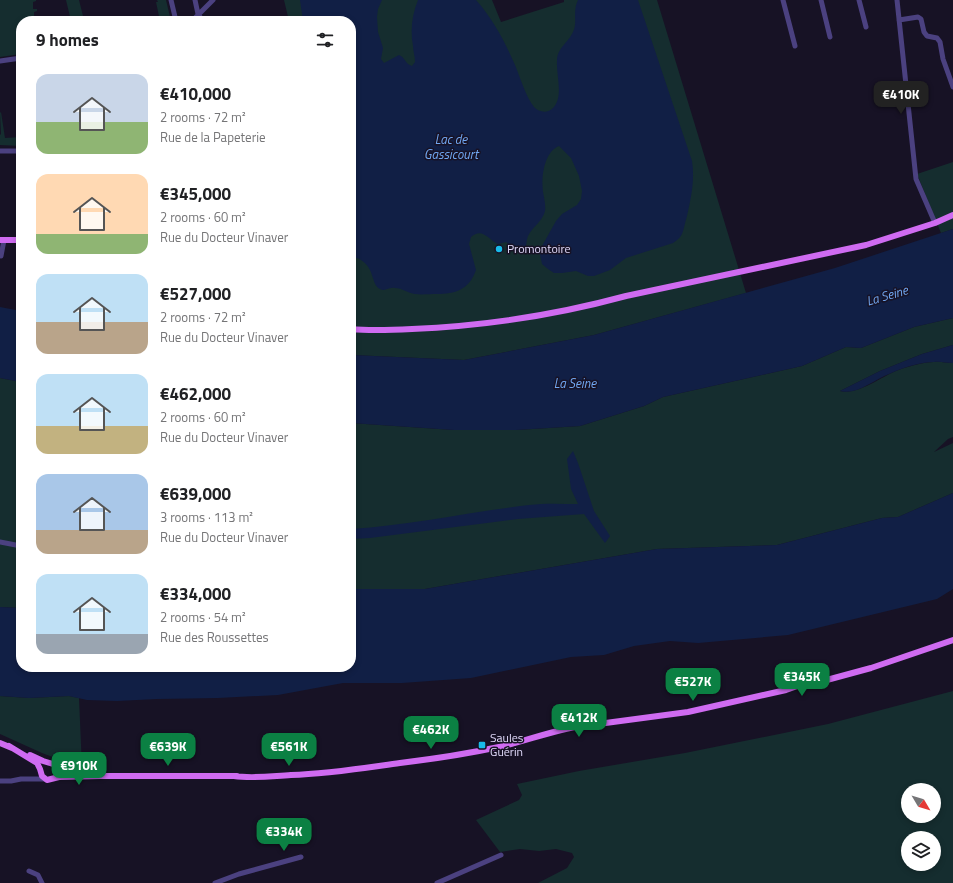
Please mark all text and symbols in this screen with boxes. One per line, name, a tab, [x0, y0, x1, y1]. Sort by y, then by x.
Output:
text: 9 homes	[36, 27, 99, 53]
icon: filters	[314, 29, 336, 51]
text: €410,000	[160, 81, 231, 107]
pin: €410K	[873, 81, 929, 115]
text: €410K	[883, 84, 919, 104]
icon: home	[68, 90, 116, 138]
text: 2 rooms · 72 m²	[160, 107, 246, 127]
text: Rue de la Papeterie	[160, 127, 266, 147]
water label: Lac de Gassicourt	[424, 129, 480, 164]
text: €345,000	[160, 181, 231, 207]
icon: home	[68, 190, 116, 238]
text: 2 rooms · 60 m²	[160, 207, 246, 227]
text: Rue du Docteur Vinaver	[160, 227, 288, 247]
place label: Promontoire	[507, 239, 571, 258]
marker: Promontoire	[494, 244, 504, 254]
water label: La Seine	[864, 279, 911, 310]
text: €527,000	[160, 281, 231, 307]
icon: home	[68, 290, 116, 338]
text: 2 rooms · 72 m²	[160, 307, 246, 327]
text: Rue du Docteur Vinaver	[160, 327, 288, 347]
water label: La Seine	[554, 373, 597, 393]
text: €462,000	[160, 381, 231, 407]
icon: home	[68, 390, 116, 438]
text: 2 rooms · 60 m²	[160, 407, 246, 427]
text: Rue du Docteur Vinaver	[160, 427, 288, 447]
text: €639,000	[160, 481, 231, 507]
icon: home	[68, 490, 116, 538]
text: 3 rooms · 113 m²	[160, 507, 253, 527]
text: Rue du Docteur Vinaver	[160, 527, 288, 547]
text: €334,000	[160, 581, 231, 607]
icon: home	[68, 590, 116, 638]
text: 2 rooms · 54 m²	[160, 607, 246, 627]
text: Rue des Roussettes	[160, 627, 269, 647]
pin: €345K	[774, 663, 830, 697]
text: €345K	[784, 666, 820, 686]
pin: €527K	[665, 668, 721, 702]
text: €527K	[675, 671, 711, 691]
pin: €412K	[551, 704, 607, 738]
text: €412K	[561, 707, 597, 727]
pin: €462K	[403, 716, 459, 750]
text: €462K	[413, 719, 449, 739]
place label: Saules Guérin	[490, 728, 524, 761]
pin: €639K	[140, 733, 196, 767]
pin: €561K	[261, 733, 317, 767]
text: €639K	[150, 736, 186, 756]
text: €561K	[271, 736, 307, 756]
marker: Saules Guérin	[477, 740, 487, 750]
pin: €910K	[51, 752, 107, 786]
text: €910K	[61, 755, 97, 775]
north arrow	[901, 783, 941, 823]
map controls	[901, 783, 941, 871]
pin: €334K	[256, 818, 312, 852]
text: €334K	[266, 821, 302, 841]
button: layers	[901, 831, 941, 871]

